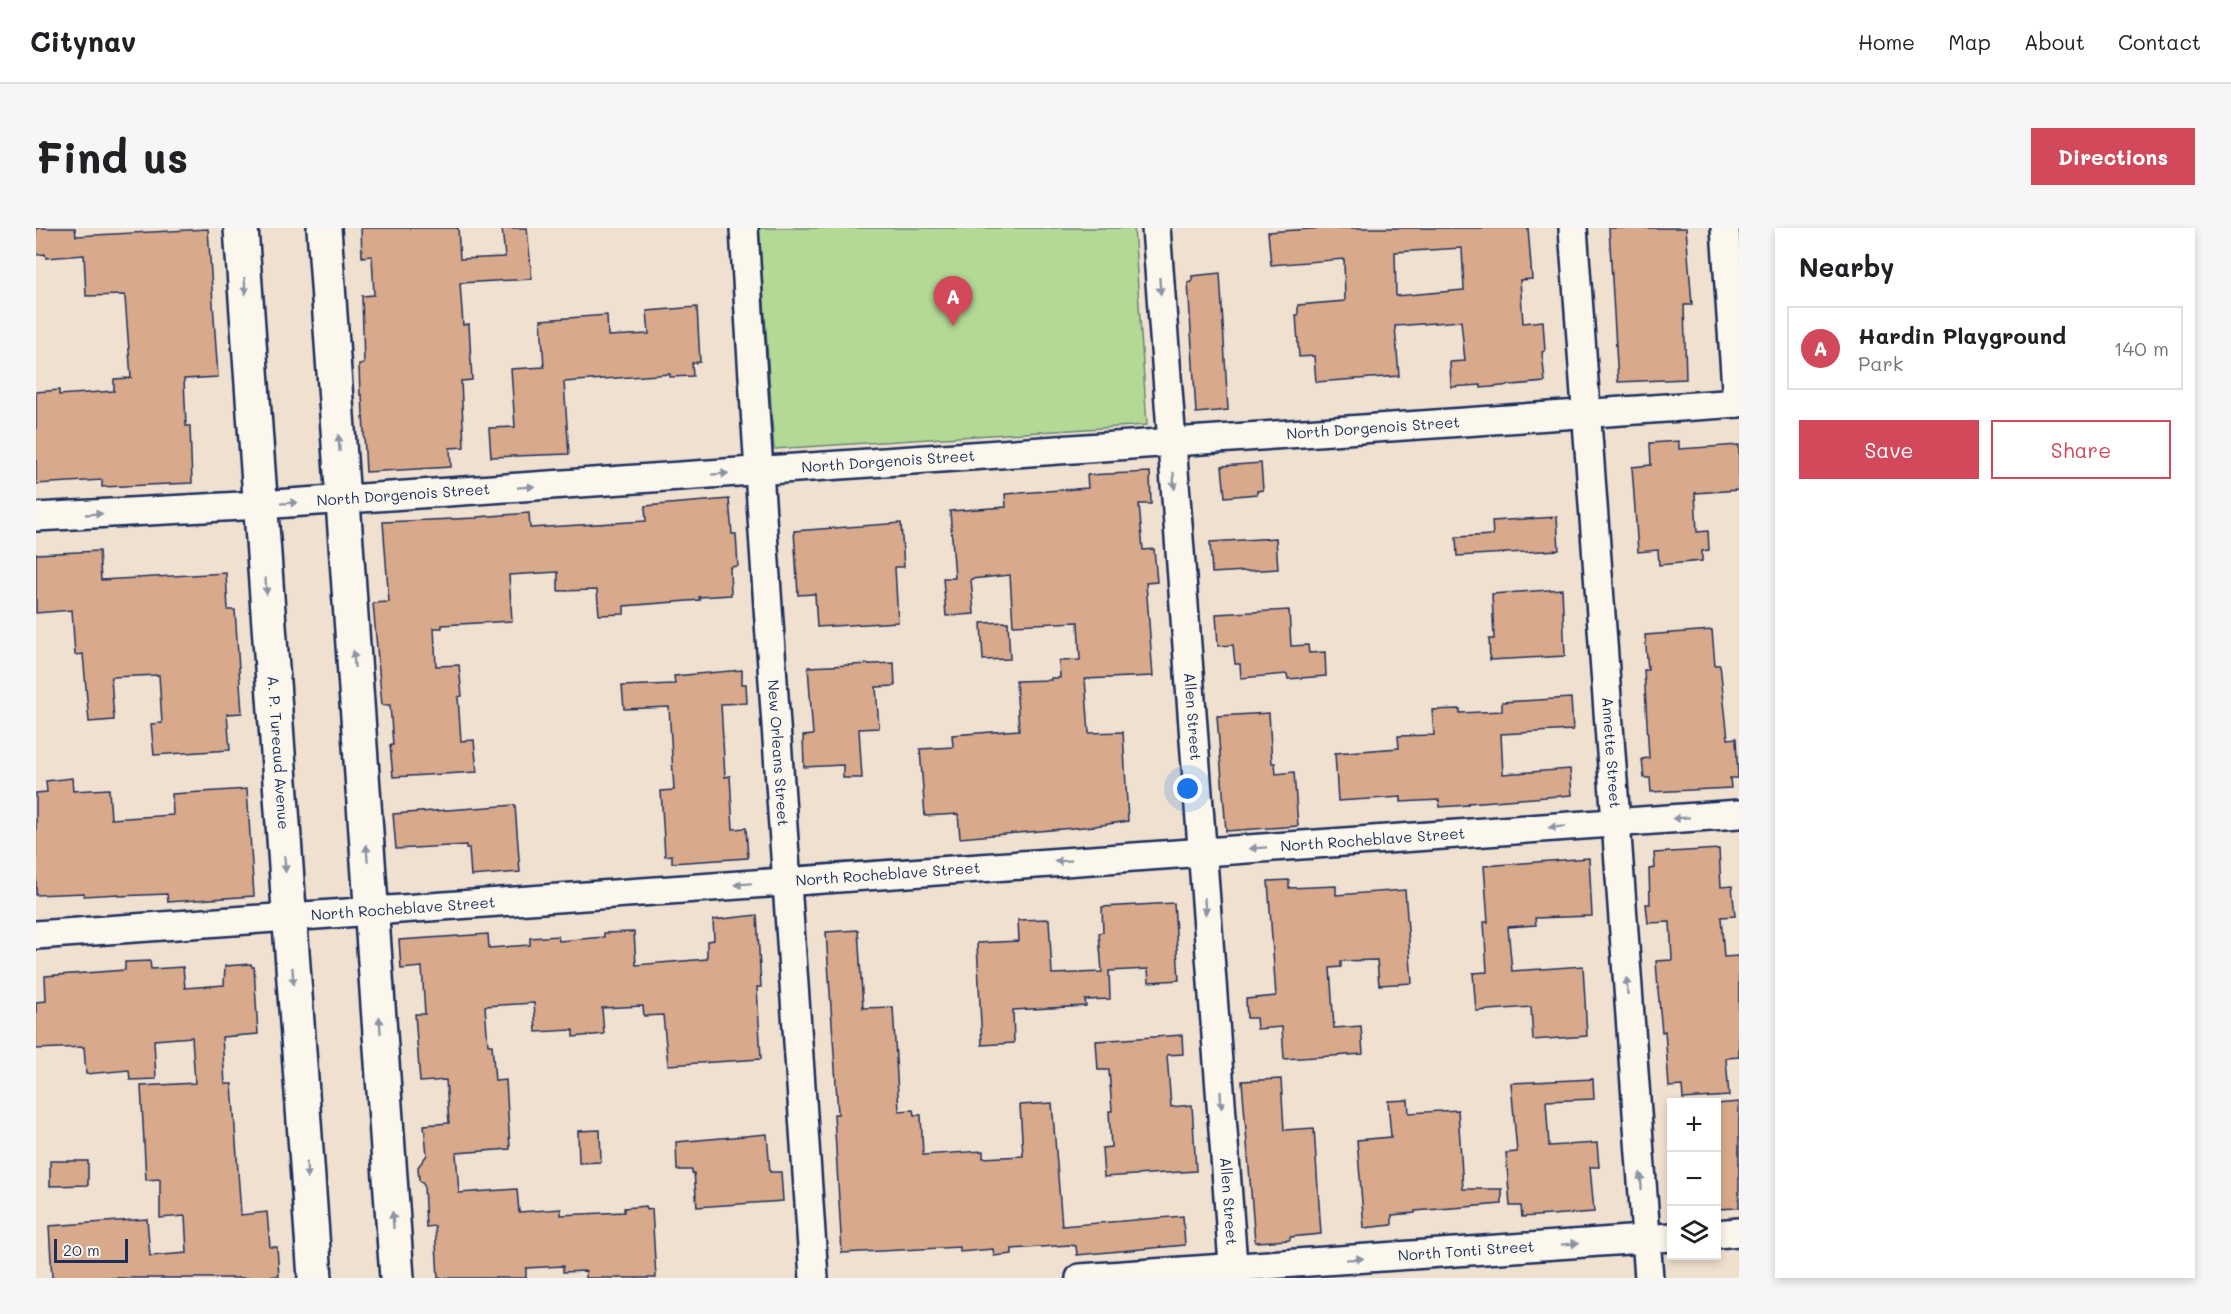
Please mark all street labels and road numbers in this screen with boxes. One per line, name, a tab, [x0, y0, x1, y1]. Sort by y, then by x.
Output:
street label: North Dorgenois Street	[1286, 411, 1460, 443]
street label: North Dorgenois Street	[801, 445, 976, 477]
street label: North Dorgenois Street	[316, 478, 491, 510]
street label: Allen Street	[1180, 672, 1207, 761]
street label: A. P. Tureaud Avenue	[264, 675, 294, 830]
street label: New Orleans Street	[764, 679, 794, 827]
street label: Annette Street	[1598, 696, 1626, 809]
street label: North Rocheblave Street	[1280, 823, 1466, 856]
street label: North Rocheblave Street	[795, 857, 981, 890]
street label: North Rocheblave Street	[310, 891, 496, 924]
street label: Allen Street	[1216, 1157, 1243, 1246]
street label: North Tonti Street	[1397, 1236, 1535, 1265]

